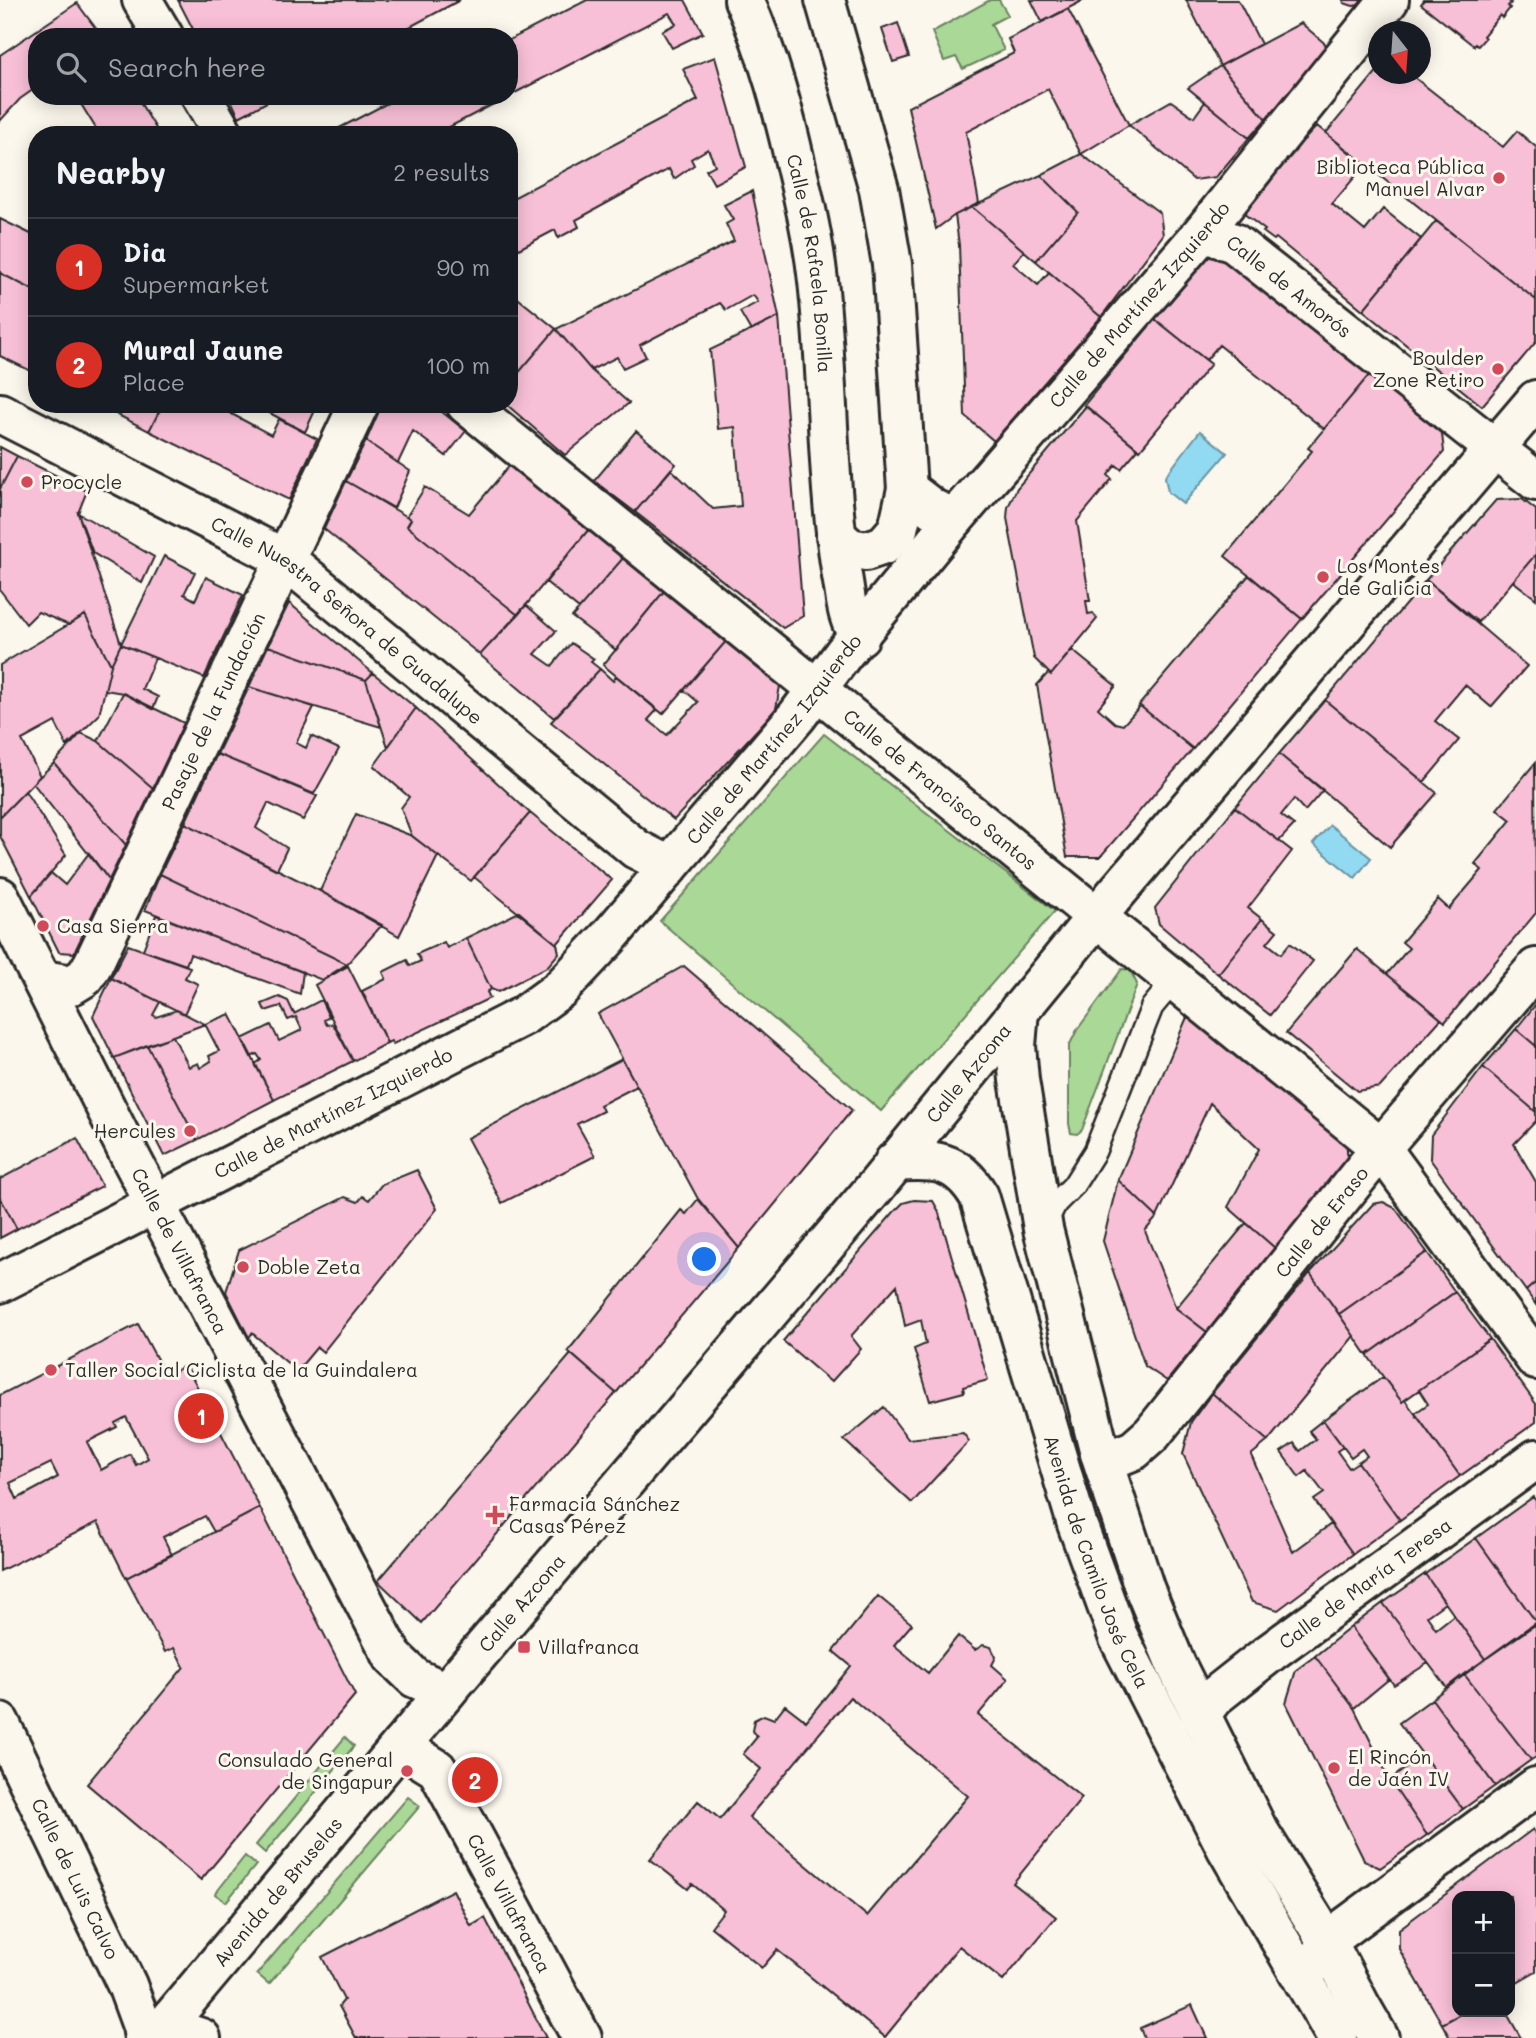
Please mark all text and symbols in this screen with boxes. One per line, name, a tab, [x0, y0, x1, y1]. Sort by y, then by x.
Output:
north arrow	[1368, 21, 1431, 84]
search box	[28, 28, 518, 105]
icon: search	[52, 48, 90, 86]
text: Search here	[108, 50, 266, 84]
text: Nearby	[56, 152, 166, 192]
street label: Calle de Rafaela Bonilla	[782, 152, 838, 374]
place label: Biblioteca Pública Manuel Alvar	[1317, 154, 1485, 201]
text: 2 results	[393, 157, 490, 187]
marker: Biblioteca Pública Manuel Alvar	[1491, 170, 1507, 186]
street label: Calle de Martínez Izquierdo	[1043, 196, 1235, 413]
street label: Calle de Amorós	[1222, 229, 1357, 343]
text: Dia	[123, 235, 166, 269]
text: 1	[74, 252, 84, 282]
text: 90 m	[437, 252, 490, 282]
text: Supermarket	[123, 269, 269, 299]
text: Mural Jaune	[123, 333, 283, 367]
place label: Boulder Zone Retiro	[1373, 345, 1484, 392]
text: 2	[73, 350, 85, 380]
text: 100 m	[426, 350, 490, 380]
marker: Boulder Zone Retiro	[1490, 361, 1506, 377]
text: Place	[123, 367, 185, 397]
place label: Procycle	[41, 469, 122, 494]
marker: Procycle	[19, 474, 35, 490]
street label: Calle Nuestra Señora de Guadalupe	[207, 510, 488, 729]
place label: Los Montes de Galicia	[1337, 553, 1440, 600]
marker: Los Montes de Galicia	[1315, 569, 1331, 585]
street label: Pasaje de la Fundación	[155, 608, 270, 814]
street label: Calle de Martínez Izquierdo	[680, 628, 867, 849]
street label: Calle de Francisco Santos	[839, 703, 1042, 875]
place label: Casa Sierra	[57, 913, 169, 938]
marker: Casa Sierra	[35, 918, 51, 934]
street label: Calle Azcona	[920, 1018, 1016, 1128]
street label: Calle de Martínez Izquierdo	[209, 1041, 456, 1184]
place label: Hercules	[94, 1118, 176, 1143]
marker: Hercules	[182, 1123, 198, 1139]
street label: Calle de Eraso	[1269, 1161, 1373, 1282]
street label: Calle de Villafranca	[126, 1163, 234, 1338]
your location	[687, 1242, 721, 1276]
place label: Doble Zeta	[257, 1254, 361, 1279]
marker: Doble Zeta	[235, 1259, 251, 1275]
place label: Taller Social Ciclista de la Guindalera	[65, 1357, 418, 1382]
marker: Taller Social Ciclista de la Guindalera	[43, 1362, 59, 1378]
pin: 1	[178, 1390, 224, 1442]
street label: Avenida de Camilo José Cela	[1039, 1432, 1156, 1692]
place label: Farmacia Sánchez Casas Pérez	[509, 1491, 680, 1538]
marker: Farmacia Sánchez Casas Pérez	[487, 1507, 503, 1523]
street label: Calle de María Teresa	[1274, 1512, 1456, 1654]
street label: Calle Azcona	[472, 1548, 570, 1657]
place label: Villafranca	[538, 1634, 640, 1659]
marker: Villafranca	[516, 1639, 532, 1655]
place label: El Rincón de Jaén IV	[1348, 1744, 1449, 1791]
place label: Consulado General de Singapur	[218, 1747, 393, 1794]
pin: 2	[452, 1754, 498, 1806]
marker: El Rincón de Jaén IV	[1326, 1760, 1342, 1776]
marker: Consulado General de Singapur	[399, 1763, 415, 1779]
street label: Calle de Luis Calvo	[26, 1794, 126, 1963]
street label: Avenida de Bruselas	[207, 1811, 347, 1971]
street label: Calle Villafranca	[462, 1829, 557, 1977]
map controls	[1452, 1891, 1515, 2017]
button: +	[1452, 1891, 1515, 1954]
button: −	[1452, 1954, 1515, 2017]

